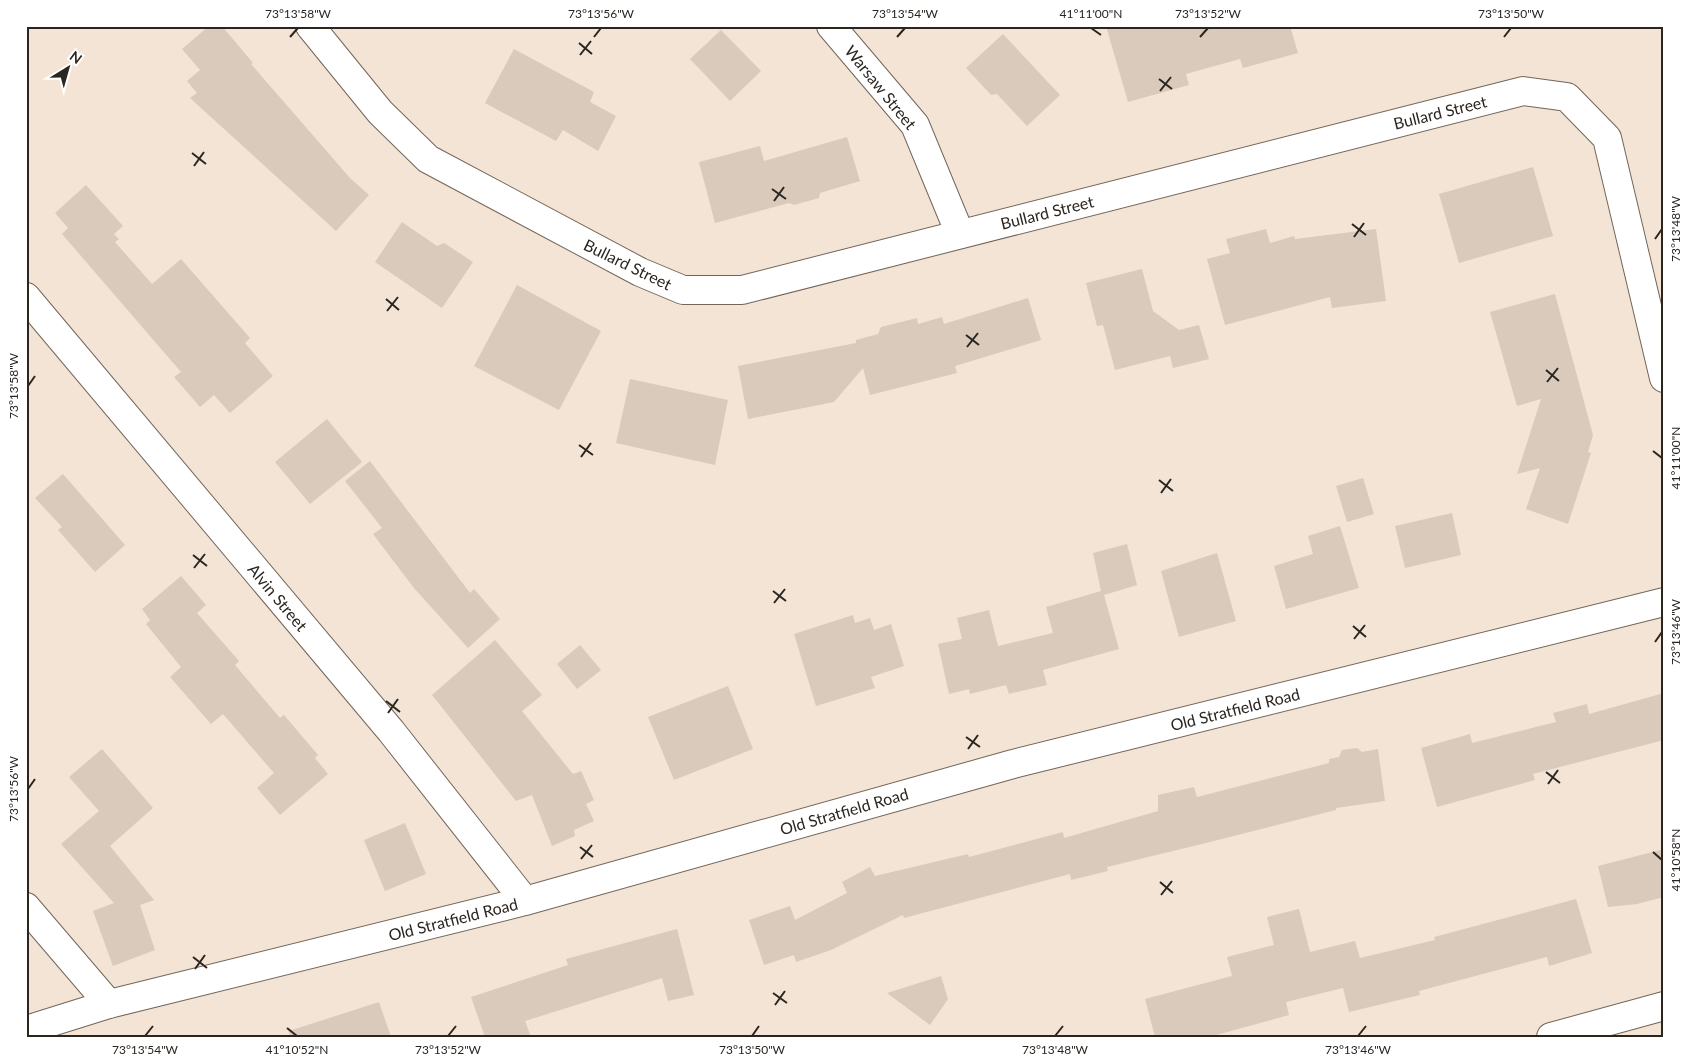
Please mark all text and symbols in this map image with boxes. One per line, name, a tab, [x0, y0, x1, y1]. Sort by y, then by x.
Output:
text: 73°13'58"W	[265, 6, 332, 21]
text: 73°13'56"W	[568, 6, 635, 21]
text: 73°13'54"W	[872, 6, 939, 21]
text: 41°11'00"N	[1060, 6, 1122, 21]
text: 73°13'52"W	[1175, 6, 1242, 21]
text: 73°13'50"W	[1478, 6, 1545, 21]
street label: Warsaw Street	[841, 41, 921, 133]
north arrow	[42, 42, 92, 92]
text: N	[67, 47, 86, 67]
street label: Bullard Street	[1391, 91, 1489, 133]
street label: Bullard Street	[998, 191, 1096, 233]
text: 73°13'48"W	[1668, 195, 1683, 262]
street label: Bullard Street	[581, 235, 675, 294]
text: 73°13'58"W	[6, 352, 21, 419]
text: 41°11'00"N	[1668, 427, 1683, 489]
street label: Alvin Street	[244, 560, 312, 635]
text: 73°13'46"W	[1668, 598, 1683, 665]
street label: Old Stratfield Road	[1168, 684, 1302, 734]
text: 73°13'56"W	[6, 755, 21, 822]
street label: Old Stratfield Road	[778, 784, 910, 838]
text: 41°10'58"N	[1668, 829, 1683, 891]
street label: Old Stratfield Road	[386, 894, 520, 944]
text: 73°13'54"W	[112, 1042, 179, 1057]
text: 41°10'52"N	[266, 1042, 328, 1057]
text: 73°13'52"W	[415, 1042, 482, 1057]
text: 73°13'50"W	[719, 1042, 786, 1057]
text: 73°13'48"W	[1022, 1042, 1089, 1057]
text: 73°13'46"W	[1325, 1042, 1392, 1057]

